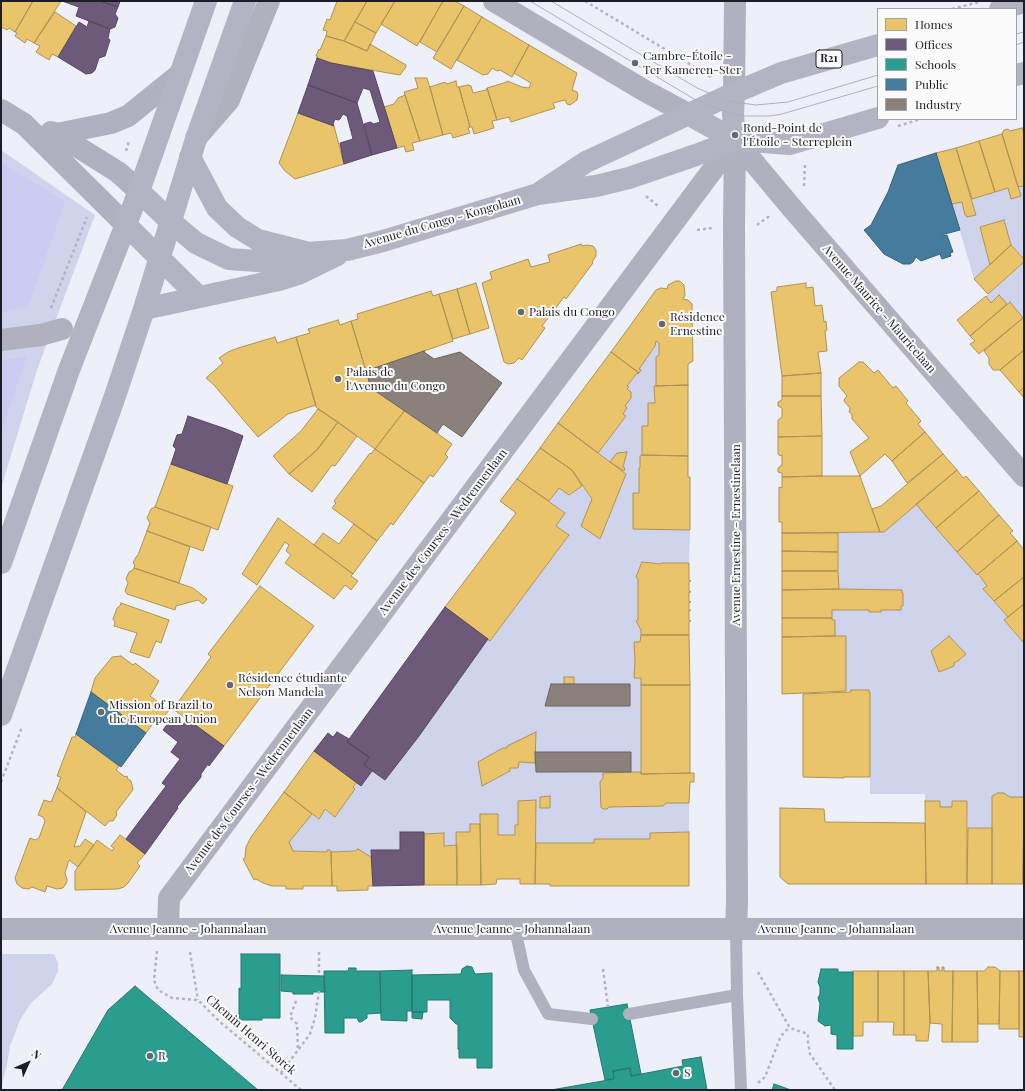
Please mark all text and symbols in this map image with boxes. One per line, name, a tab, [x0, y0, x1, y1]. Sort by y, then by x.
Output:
legend	[877, 8, 1017, 120]
text: Homes	[915, 16, 953, 32]
text: Offices	[915, 36, 952, 52]
place label: Cambre-Étoile - Ter Kameren-Ster	[643, 49, 741, 77]
road number: R21	[816, 50, 842, 68]
text: Schools	[915, 56, 956, 72]
marker: Cambre-Étoile - Ter Kameren-Ster	[630, 58, 640, 68]
text: Public	[915, 76, 948, 92]
text: Industry	[915, 96, 961, 112]
place label: Rond-Point de l'Étoile - Sterreplein	[743, 121, 852, 149]
marker: Rond-Point de l'Étoile - Sterreplein	[730, 130, 740, 140]
street label: Avenue du Congo - Kongolaan	[362, 193, 522, 251]
street label: Avenue Maurice - Mauricelaan	[819, 242, 939, 376]
place label: Palais du Congo	[529, 305, 615, 319]
marker: Palais du Congo	[516, 307, 526, 317]
place label: Résidence Ernestine	[670, 310, 725, 338]
marker: Résidence Ernestine	[657, 319, 667, 329]
place label: Palais de l'Avenue du Congo	[346, 365, 445, 393]
marker: Palais de l'Avenue du Congo	[333, 374, 343, 384]
street label: Avenue Ernestine - Ernestinelaan	[729, 444, 743, 626]
street label: Avenue des Courses - Wedrennenlaan	[376, 446, 510, 618]
place label: Résidence étudiante Nelson Mandela	[238, 671, 347, 699]
marker: Résidence étudiante Nelson Mandela	[225, 680, 235, 690]
place label: Mission of Brazil to the European Union	[109, 698, 217, 726]
street label: Avenue des Courses - Wedrennenlaan	[182, 705, 316, 877]
marker: Mission of Brazil to the European Union	[96, 707, 106, 717]
street label: Avenue Jeanne - Johannalaan	[110, 922, 266, 936]
street label: Avenue Jeanne - Johannalaan	[434, 922, 590, 936]
street label: Avenue Jeanne - Johannalaan	[758, 922, 914, 936]
street label: Chemin Henri Storck	[203, 992, 299, 1078]
north arrow	[8, 1043, 48, 1083]
text: N	[29, 1046, 45, 1062]
place label: R	[158, 1049, 166, 1063]
marker: R	[145, 1051, 155, 1061]
place label: S	[684, 1066, 690, 1080]
marker: S	[671, 1068, 681, 1078]

